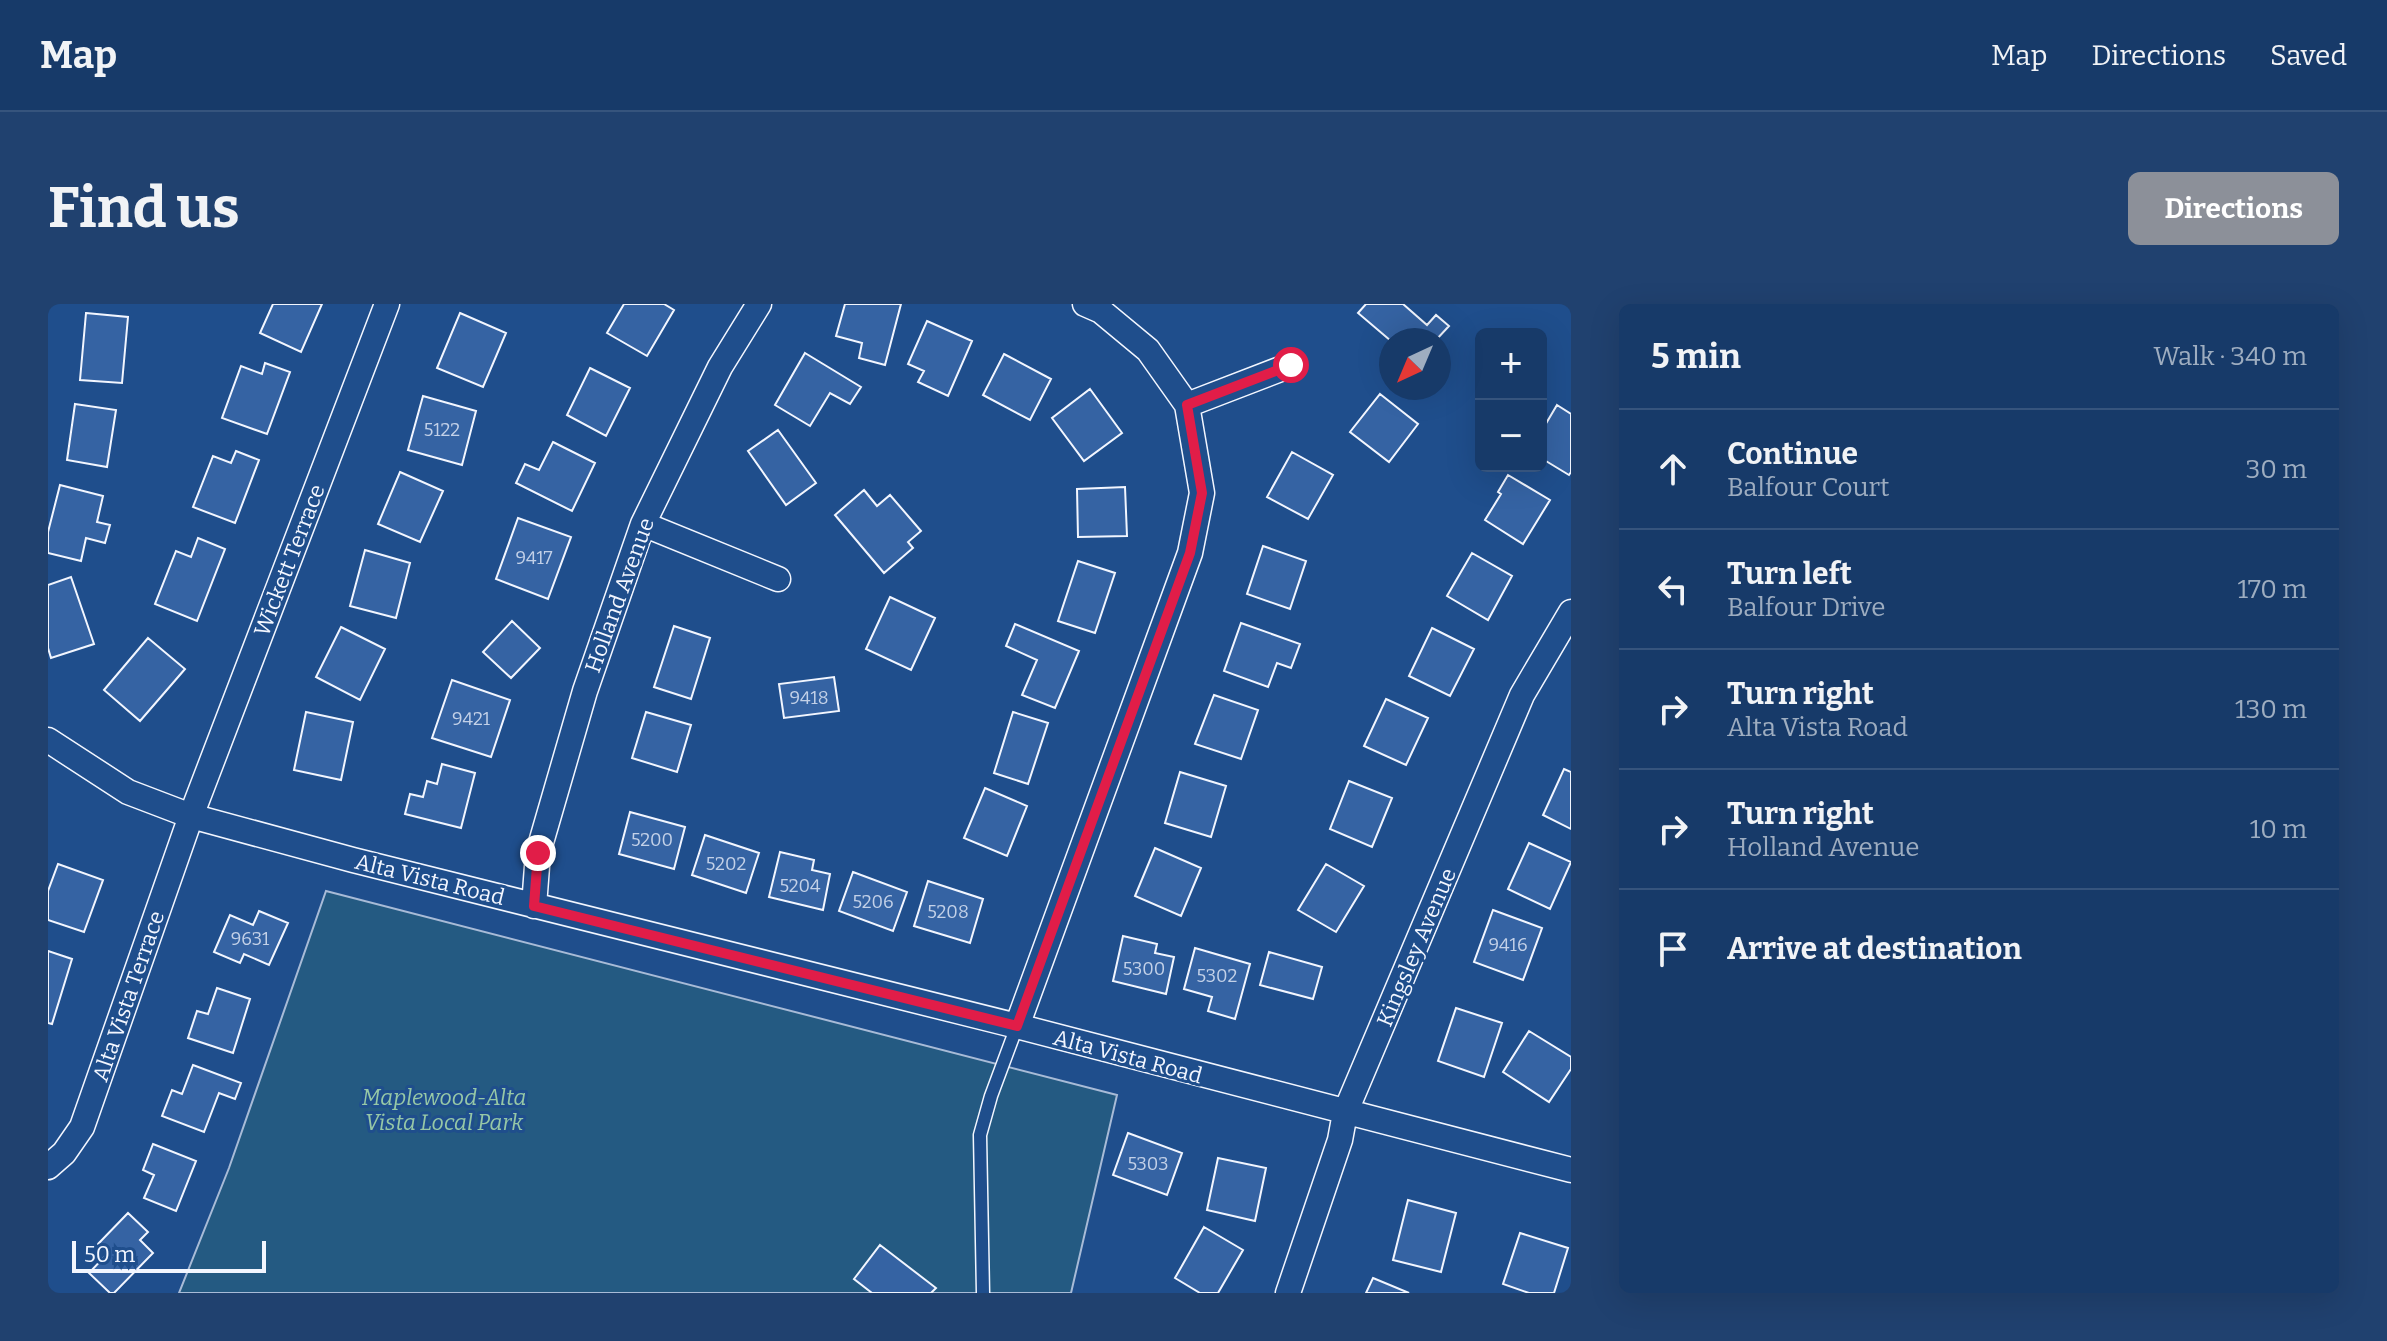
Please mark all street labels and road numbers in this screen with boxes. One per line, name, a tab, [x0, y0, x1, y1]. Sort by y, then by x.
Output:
street label: Wickett Terrace	[248, 481, 331, 640]
street label: Holland Avenue	[579, 514, 660, 676]
street label: Alta Vista Road	[352, 848, 507, 911]
street label: Kingsley Avenue	[1371, 864, 1462, 1031]
street label: Alta Vista Terrace	[87, 907, 170, 1085]
street label: Alta Vista Road	[1050, 1024, 1205, 1089]

